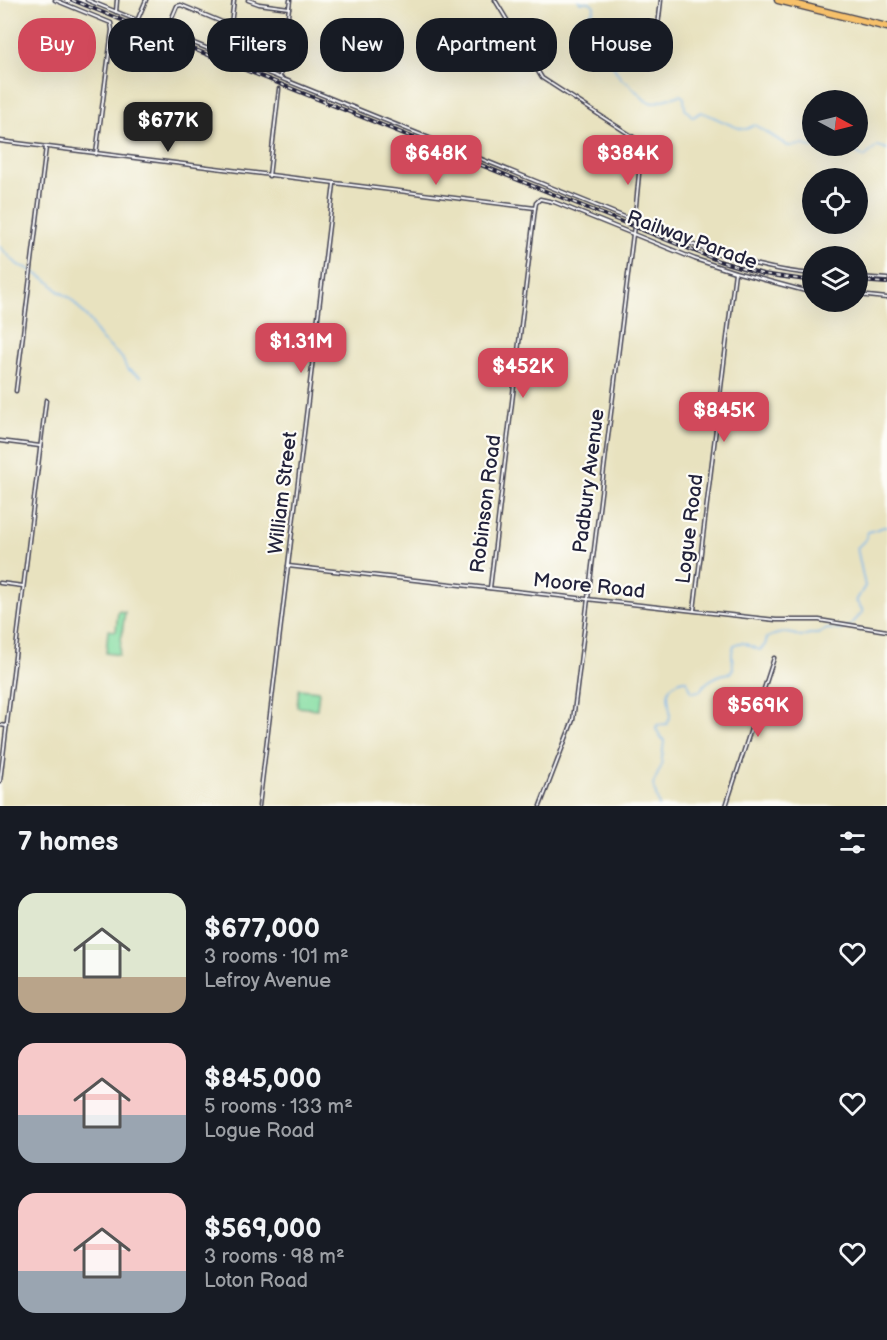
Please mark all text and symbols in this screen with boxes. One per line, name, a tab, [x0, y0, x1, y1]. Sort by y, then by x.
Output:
chip: Buy	[18, 18, 96, 72]
chip: Rent	[108, 18, 195, 72]
chip: Filters	[207, 18, 308, 72]
chip: New	[320, 18, 404, 72]
chip: Apartment	[416, 18, 557, 72]
chip: House	[569, 18, 673, 72]
north arrow	[802, 90, 868, 156]
map controls	[802, 90, 868, 312]
pin: $677K	[126, 102, 210, 153]
text: $677K	[138, 109, 198, 133]
pin: $648K	[394, 135, 478, 186]
pin: $384K	[586, 135, 670, 186]
text: $648K	[405, 142, 467, 166]
text: $384K	[597, 142, 659, 166]
button: locate	[802, 168, 868, 234]
street label: Railway Parade	[624, 205, 761, 275]
button: layers	[802, 246, 868, 312]
pin: $1.31M	[252, 323, 350, 374]
text: $1.31M	[269, 330, 333, 354]
pin: $452K	[481, 348, 565, 399]
text: $452K	[492, 355, 554, 379]
pin: $845K	[682, 392, 766, 443]
text: $845K	[693, 399, 755, 423]
street label: Padbury Avenue	[568, 407, 610, 555]
street label: William Street	[264, 430, 302, 556]
street label: Robinson Road	[466, 434, 506, 574]
street label: Logue Road	[671, 473, 709, 585]
street label: Moore Road	[532, 568, 646, 604]
pin: $569K	[716, 687, 800, 738]
text: $569K	[727, 694, 789, 718]
icon: filters	[836, 826, 869, 859]
text: 7 homes	[18, 827, 118, 858]
text: $677,000	[204, 914, 320, 945]
icon: home	[66, 917, 138, 989]
icon: heart	[836, 937, 869, 970]
text: 3 rooms · 101 m²	[204, 945, 349, 969]
text: Lefroy Avenue	[204, 969, 331, 993]
text: $845,000	[204, 1064, 321, 1095]
icon: home	[66, 1067, 138, 1139]
icon: heart	[836, 1087, 869, 1120]
text: 5 rooms · 133 m²	[204, 1095, 353, 1119]
text: Logue Road	[204, 1119, 315, 1143]
text: $569,000	[204, 1214, 322, 1245]
icon: home	[66, 1217, 138, 1289]
icon: heart	[836, 1237, 869, 1270]
text: 3 rooms · 98 m²	[204, 1245, 345, 1269]
text: Loton Road	[204, 1269, 308, 1293]

